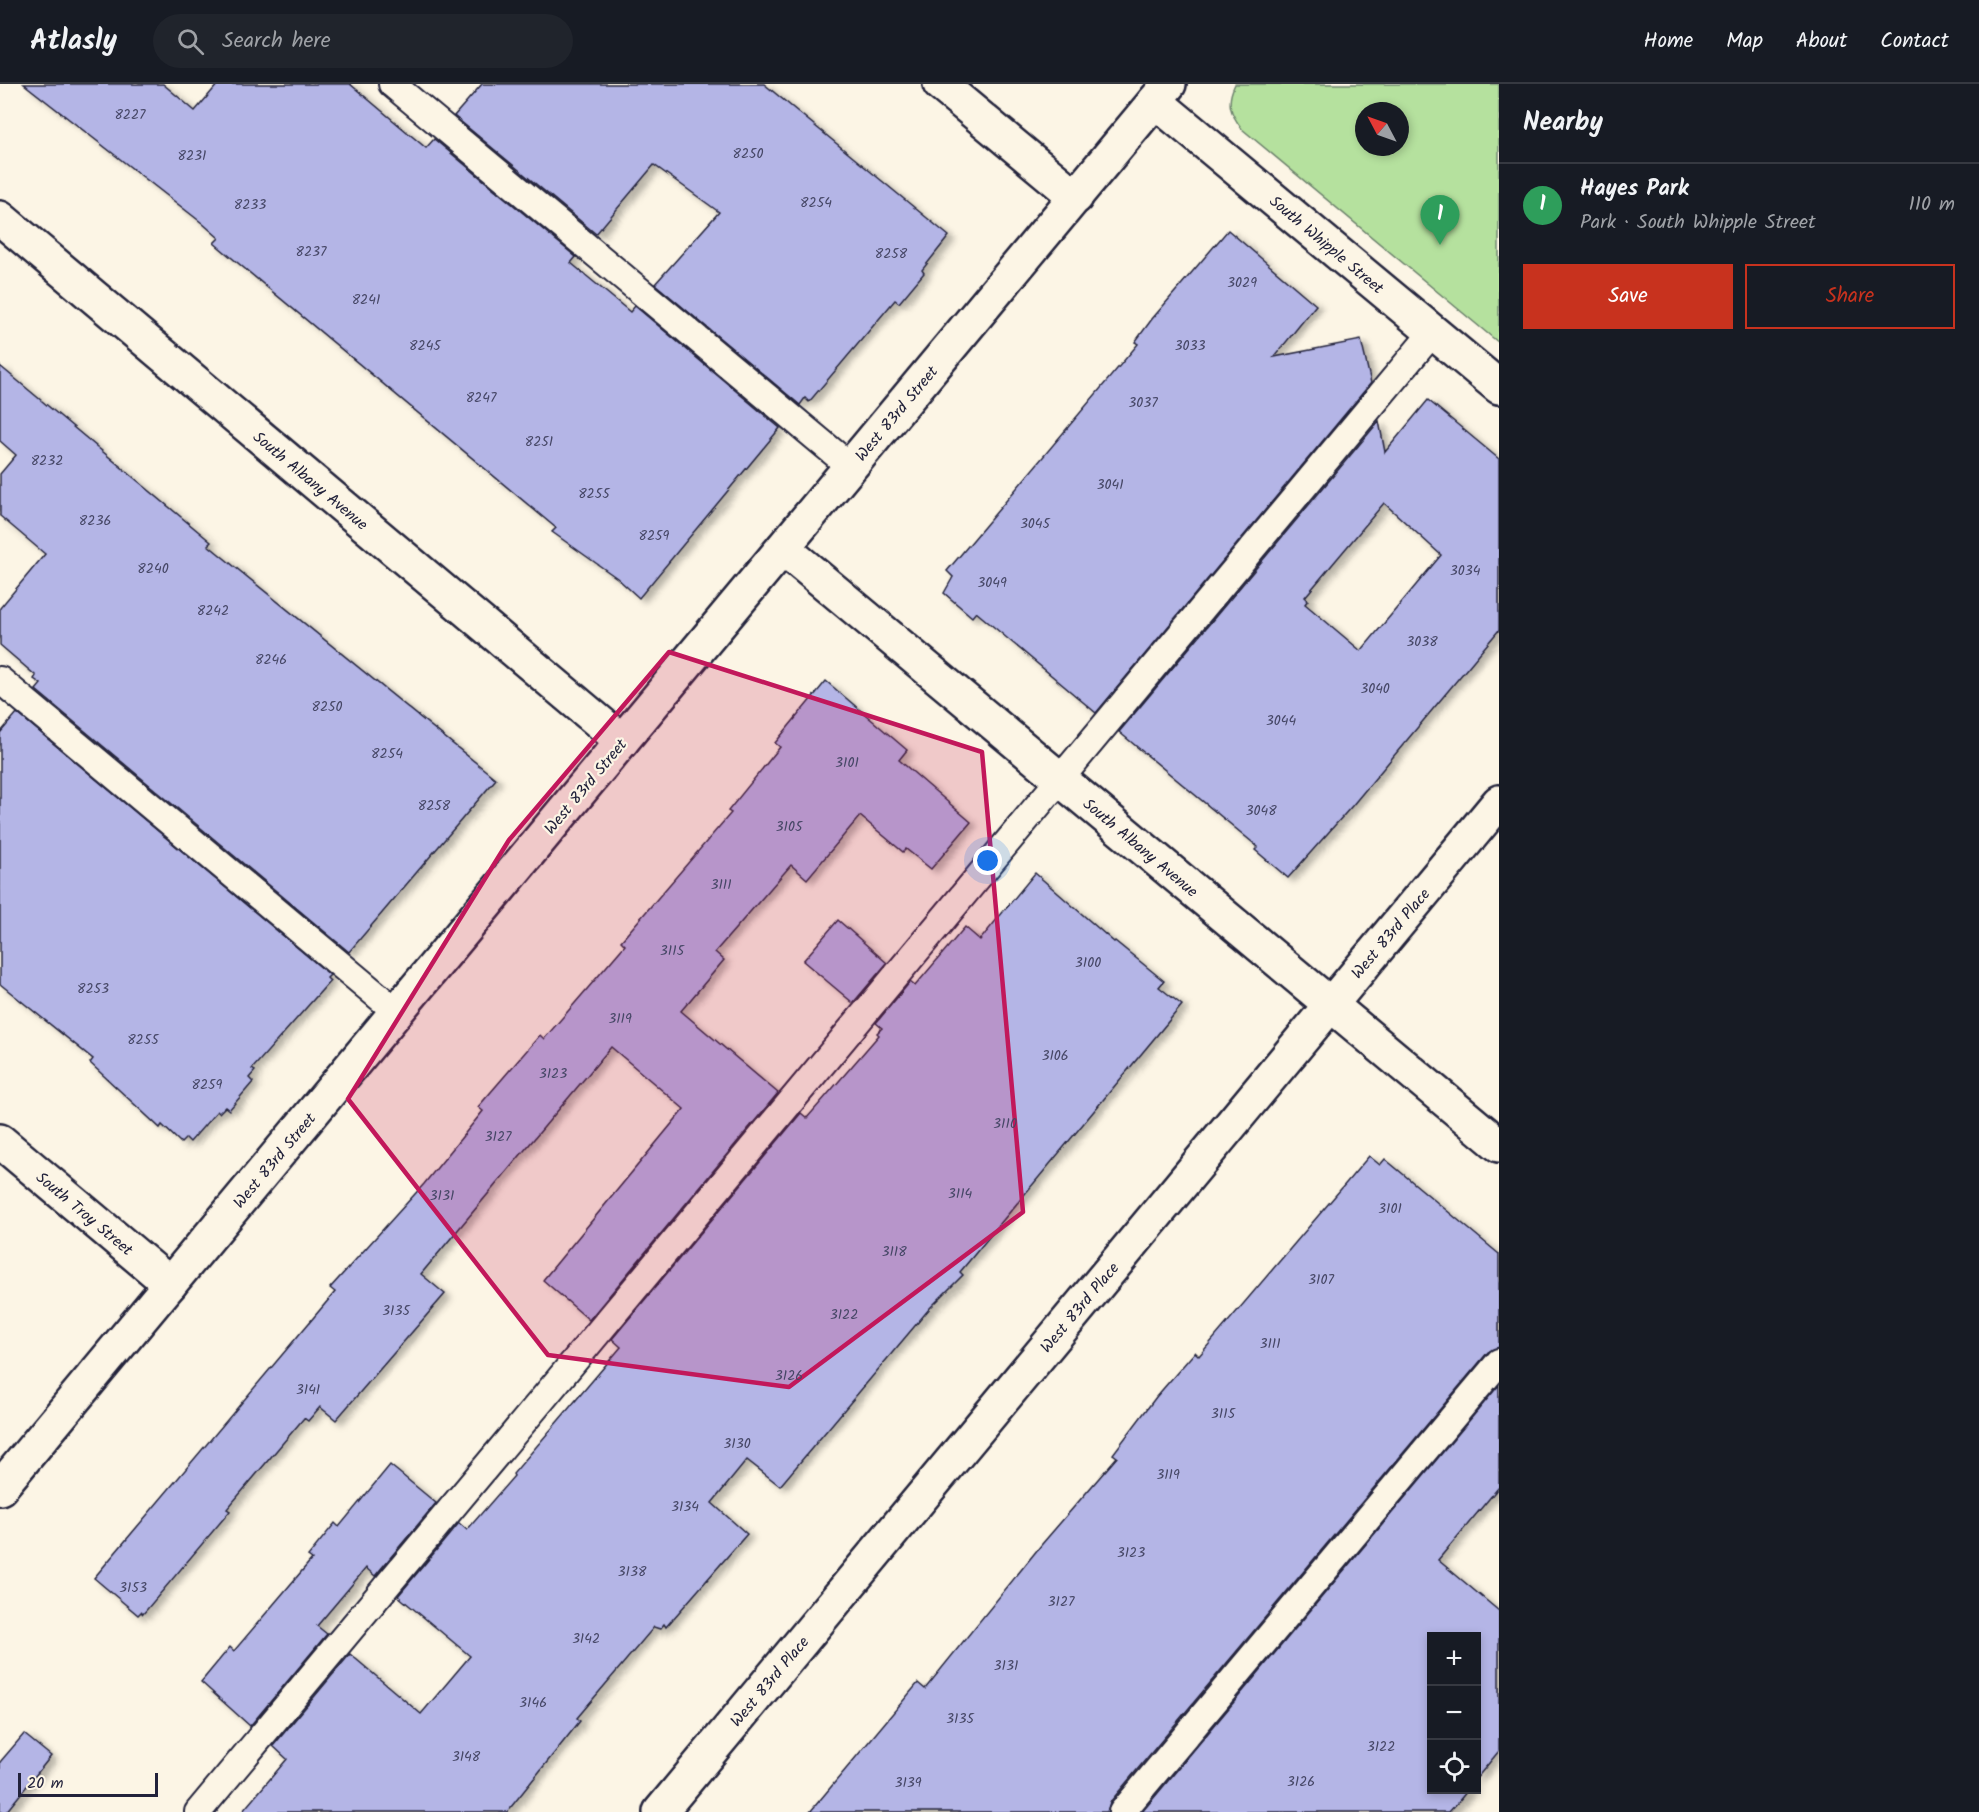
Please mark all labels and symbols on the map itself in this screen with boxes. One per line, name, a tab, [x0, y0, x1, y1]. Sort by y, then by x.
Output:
north arrow	[1355, 102, 1409, 156]
house number: 8227	[114, 104, 146, 126]
house number: 8250	[732, 143, 764, 165]
house number: 8231	[178, 145, 206, 167]
street label: South Whipple Street	[1263, 190, 1389, 301]
house number: 8254	[800, 192, 832, 214]
house number: 8233	[234, 194, 266, 216]
pin: 1	[1420, 196, 1460, 245]
house number: 8237	[295, 241, 327, 263]
house number: 8258	[875, 243, 908, 265]
house number: 3029	[1227, 272, 1257, 294]
house number: 8241	[352, 289, 380, 311]
house number: 8245	[409, 335, 442, 357]
house number: 3033	[1175, 335, 1205, 357]
street label: West 83rd Street	[850, 360, 945, 467]
house number: 8247	[466, 387, 497, 409]
house number: 3037	[1128, 392, 1158, 414]
street label: South Albany Avenue	[247, 425, 373, 537]
house number: 8251	[525, 431, 553, 453]
house number: 8232	[31, 450, 63, 472]
house number: 3041	[1096, 474, 1124, 496]
house number: 8255	[578, 483, 611, 505]
house number: 8236	[79, 510, 111, 532]
house number: 3045	[1020, 513, 1052, 535]
house number: 8259	[639, 525, 670, 547]
house number: 8240	[137, 558, 169, 580]
house number: 3034	[1450, 560, 1481, 582]
house number: 3049	[977, 572, 1007, 594]
house number: 8242	[197, 600, 229, 622]
house number: 3038	[1406, 631, 1438, 653]
house number: 8246	[255, 649, 287, 671]
house number: 3040	[1360, 678, 1390, 700]
house number: 8250	[311, 696, 343, 718]
house number: 3044	[1266, 710, 1296, 732]
street label: West 83rd Street	[539, 733, 634, 840]
house number: 8254	[371, 743, 403, 765]
house number: 3101	[835, 752, 859, 774]
street label: South Albany Avenue	[1077, 792, 1203, 904]
house number: 8258	[418, 795, 451, 817]
house number: 3048	[1245, 800, 1277, 822]
house number: 3105	[776, 816, 804, 838]
your location	[973, 846, 1002, 875]
house number: 3111	[710, 874, 732, 896]
street label: West 83rd Place	[1346, 883, 1437, 985]
house number: 3115	[660, 940, 686, 962]
house number: 3100	[1075, 952, 1101, 974]
house number: 8253	[77, 978, 109, 1000]
house number: 3119	[608, 1008, 632, 1030]
house number: 8255	[127, 1029, 160, 1051]
house number: 3106	[1041, 1045, 1069, 1067]
house number: 3123	[539, 1063, 567, 1085]
house number: 8259	[192, 1074, 223, 1096]
street label: West 83rd Street	[228, 1107, 323, 1214]
house number: 3110	[993, 1113, 1017, 1135]
house number: 3127	[485, 1126, 512, 1148]
street label: South Troy Street	[30, 1166, 139, 1263]
house number: 3114	[948, 1183, 973, 1205]
house number: 3131	[430, 1185, 454, 1207]
house number: 3101	[1378, 1198, 1402, 1220]
house number: 3118	[881, 1241, 907, 1263]
street label: West 83rd Place	[1035, 1257, 1126, 1359]
house number: 3107	[1308, 1269, 1334, 1291]
house number: 3135	[382, 1300, 411, 1322]
house number: 3122	[830, 1304, 858, 1326]
house number: 3111	[1259, 1333, 1281, 1355]
house number: 3126	[775, 1365, 803, 1387]
house number: 3141	[296, 1379, 320, 1401]
house number: 3115	[1211, 1403, 1237, 1425]
house number: 3130	[723, 1433, 751, 1455]
house number: 3119	[1156, 1464, 1180, 1486]
house number: 3134	[671, 1496, 699, 1518]
house number: 3123	[1117, 1542, 1145, 1564]
house number: 3138	[618, 1561, 647, 1583]
house number: 3153	[119, 1577, 147, 1599]
house number: 3127	[1048, 1591, 1075, 1613]
house number: 3142	[572, 1628, 600, 1650]
street label: West 83rd Place	[725, 1631, 816, 1733]
house number: 3131	[994, 1655, 1018, 1677]
house number: 3146	[519, 1692, 547, 1714]
house number: 3135	[946, 1708, 975, 1730]
house number: 3122	[1367, 1736, 1395, 1758]
house number: 3148	[452, 1746, 481, 1768]
scale bar	[18, 1770, 158, 1798]
house number: 3126	[1287, 1771, 1315, 1793]
house number: 3139	[894, 1772, 922, 1794]

